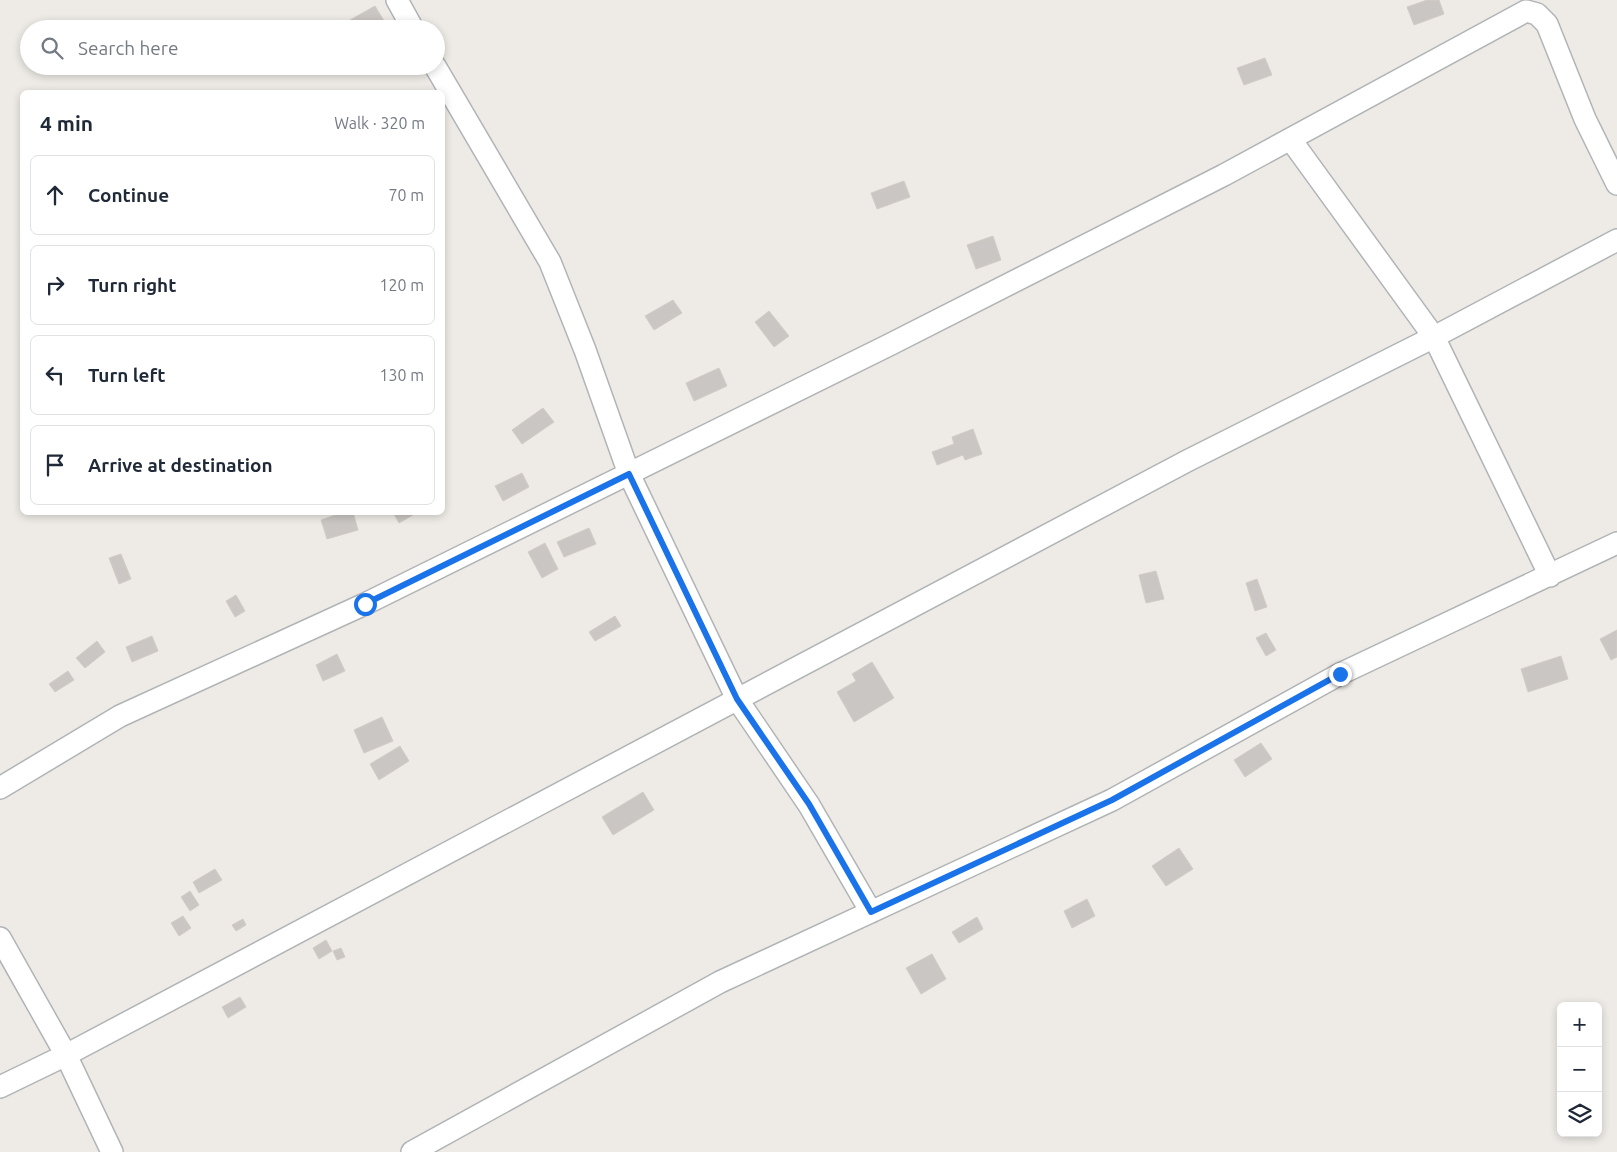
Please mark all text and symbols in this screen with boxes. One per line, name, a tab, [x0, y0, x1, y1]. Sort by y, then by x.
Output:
search box	[20, 20, 445, 75]
icon: search	[38, 34, 66, 62]
text: Search here	[78, 37, 178, 59]
text: 4 min	[40, 111, 93, 135]
text: Walk · 320 m	[334, 114, 425, 132]
icon: ahead	[41, 181, 69, 209]
text: Continue	[88, 184, 169, 206]
text: 70 m	[388, 186, 424, 204]
icon: right	[41, 271, 69, 299]
text: Turn right	[88, 274, 176, 296]
text: 120 m	[379, 276, 424, 294]
icon: left	[41, 361, 69, 389]
text: Turn left	[88, 364, 166, 386]
text: 130 m	[379, 366, 424, 384]
icon: arrive	[41, 451, 69, 479]
text: Arrive at destination	[88, 454, 273, 476]
route start	[354, 593, 377, 616]
route end	[1329, 663, 1352, 686]
map controls	[1557, 1002, 1602, 1137]
button: +	[1557, 1002, 1602, 1047]
button: −	[1557, 1047, 1602, 1092]
button: layers	[1557, 1092, 1602, 1137]

